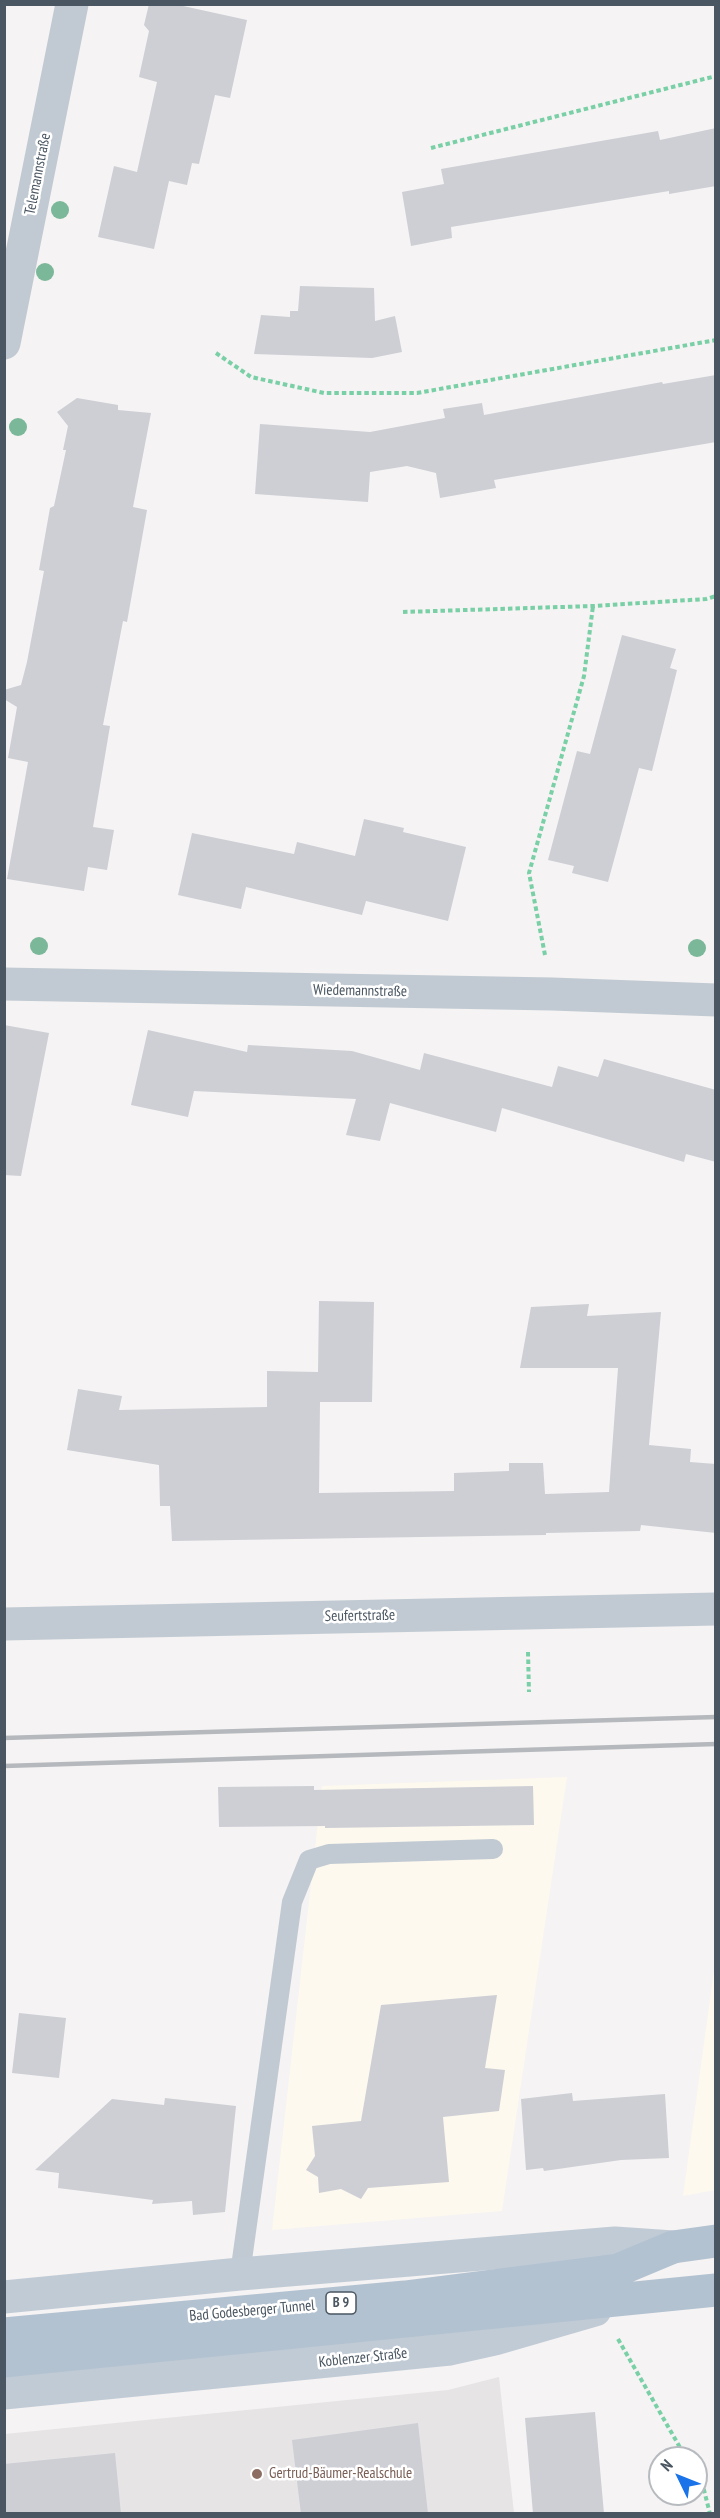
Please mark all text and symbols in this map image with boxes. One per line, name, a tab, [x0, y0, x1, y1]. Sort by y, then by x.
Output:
street label: Telemannstraße	[21, 132, 55, 216]
street label: Wiedemannstraße	[313, 981, 407, 1001]
street label: Seufertstraße	[325, 1606, 395, 1626]
road number: B 9	[326, 2292, 356, 2314]
street label: Bad Godesberger Tunnel	[188, 2297, 316, 2325]
street label: Koblenzer Straße	[318, 2344, 408, 2372]
north arrow	[648, 2446, 708, 2506]
text: N	[656, 2455, 677, 2475]
place label: Gertrud-Bäumer-Realschule	[269, 2465, 412, 2483]
marker: Gertrud-Bäumer-Realschule	[250, 2467, 264, 2481]

